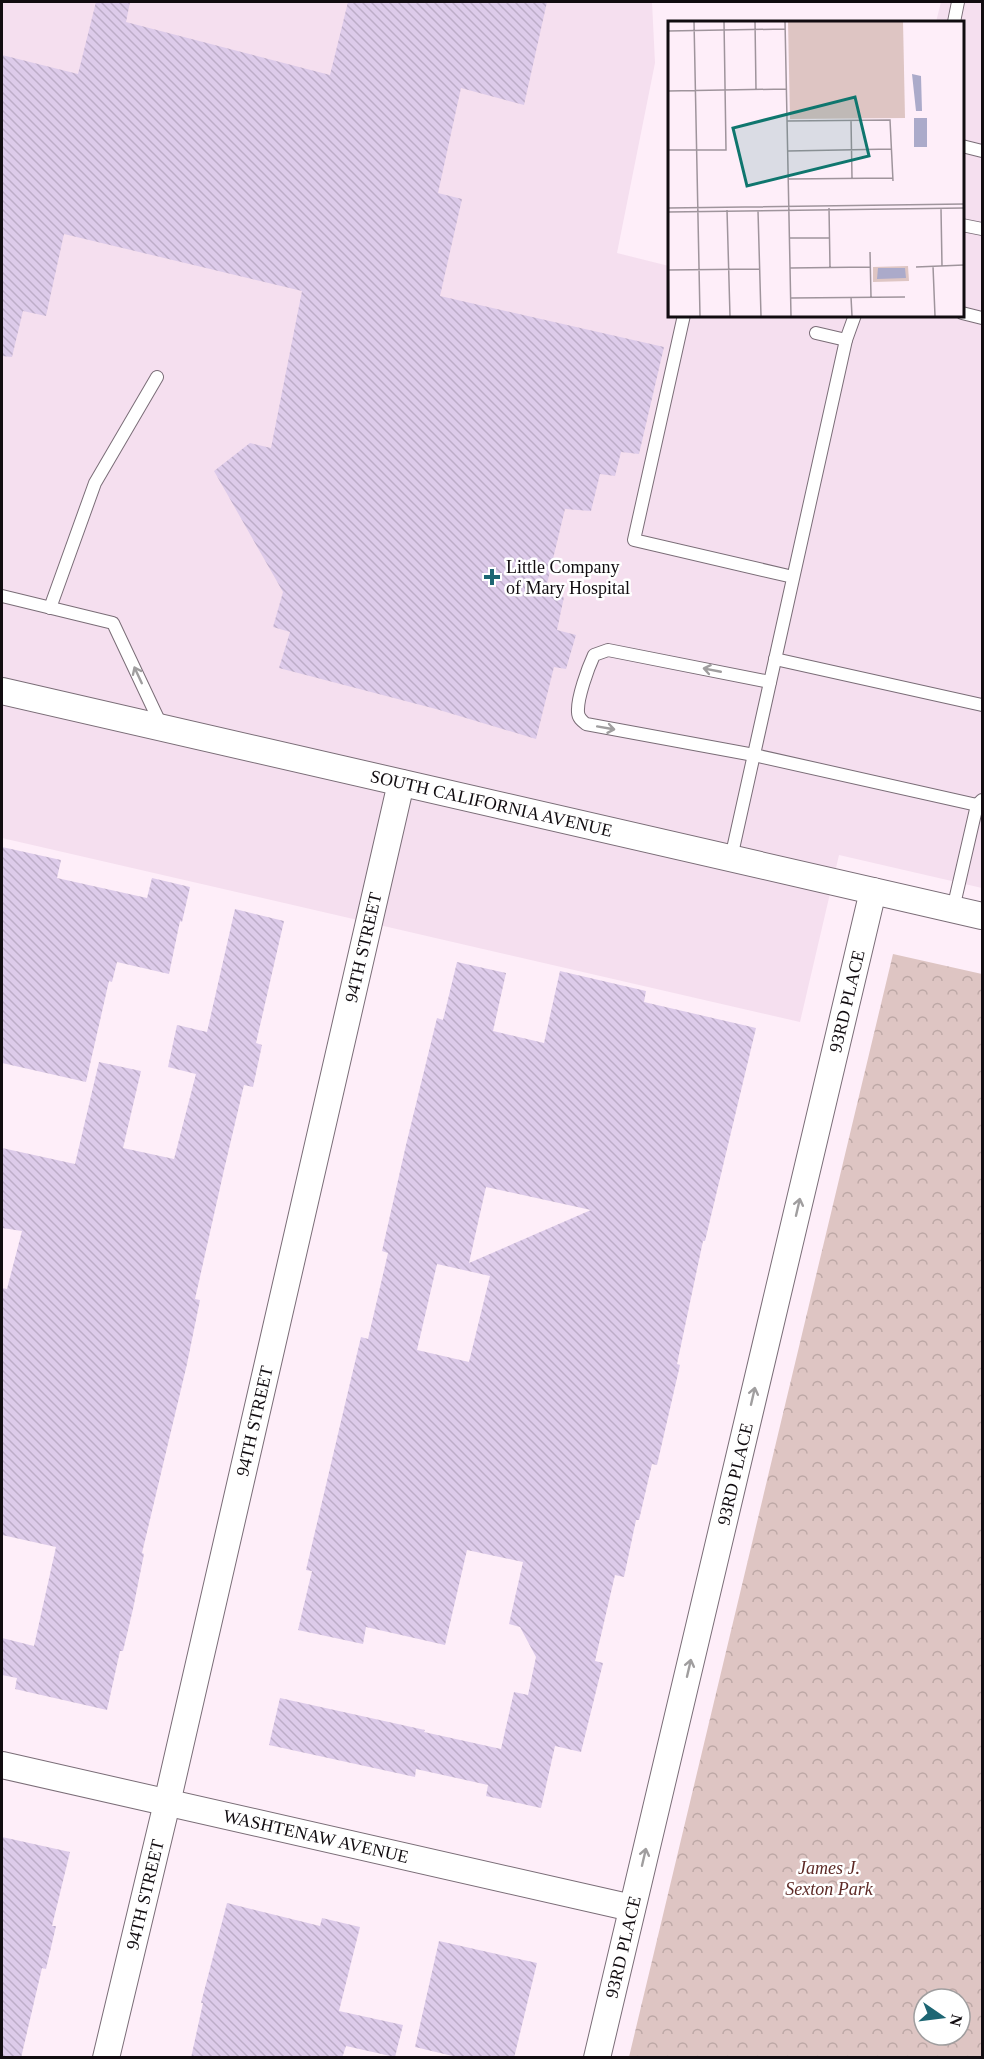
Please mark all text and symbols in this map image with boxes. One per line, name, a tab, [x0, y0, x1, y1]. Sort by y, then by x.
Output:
inset map	[668, 21, 963, 316]
place label: Little Company of Mary Hospital	[506, 557, 630, 598]
marker: Little Company of Mary Hospital	[483, 568, 501, 586]
one-way arrow	[703, 664, 723, 675]
one-way arrow	[131, 667, 143, 685]
one-way arrow	[596, 722, 615, 733]
street label: SOUTH CALIFORNIA AVENUE	[368, 766, 614, 841]
street label: 94TH STREET	[341, 890, 386, 1004]
street label: 93RD PLACE	[825, 948, 869, 1054]
one-way arrow	[793, 1197, 805, 1216]
street label: 94TH STREET	[232, 1364, 277, 1478]
one-way arrow	[748, 1387, 760, 1406]
street label: 93RD PLACE	[713, 1421, 757, 1527]
one-way arrow	[683, 1659, 695, 1678]
street label: WASHTENAW AVENUE	[221, 1806, 411, 1867]
street label: 94TH STREET	[122, 1838, 168, 1952]
one-way arrow	[638, 1848, 650, 1867]
park label: James J. Sexton Park	[785, 1858, 874, 1899]
street label: 93RD PLACE	[601, 1894, 645, 2000]
north arrow	[912, 1987, 972, 2047]
text: N	[946, 2013, 966, 2029]

